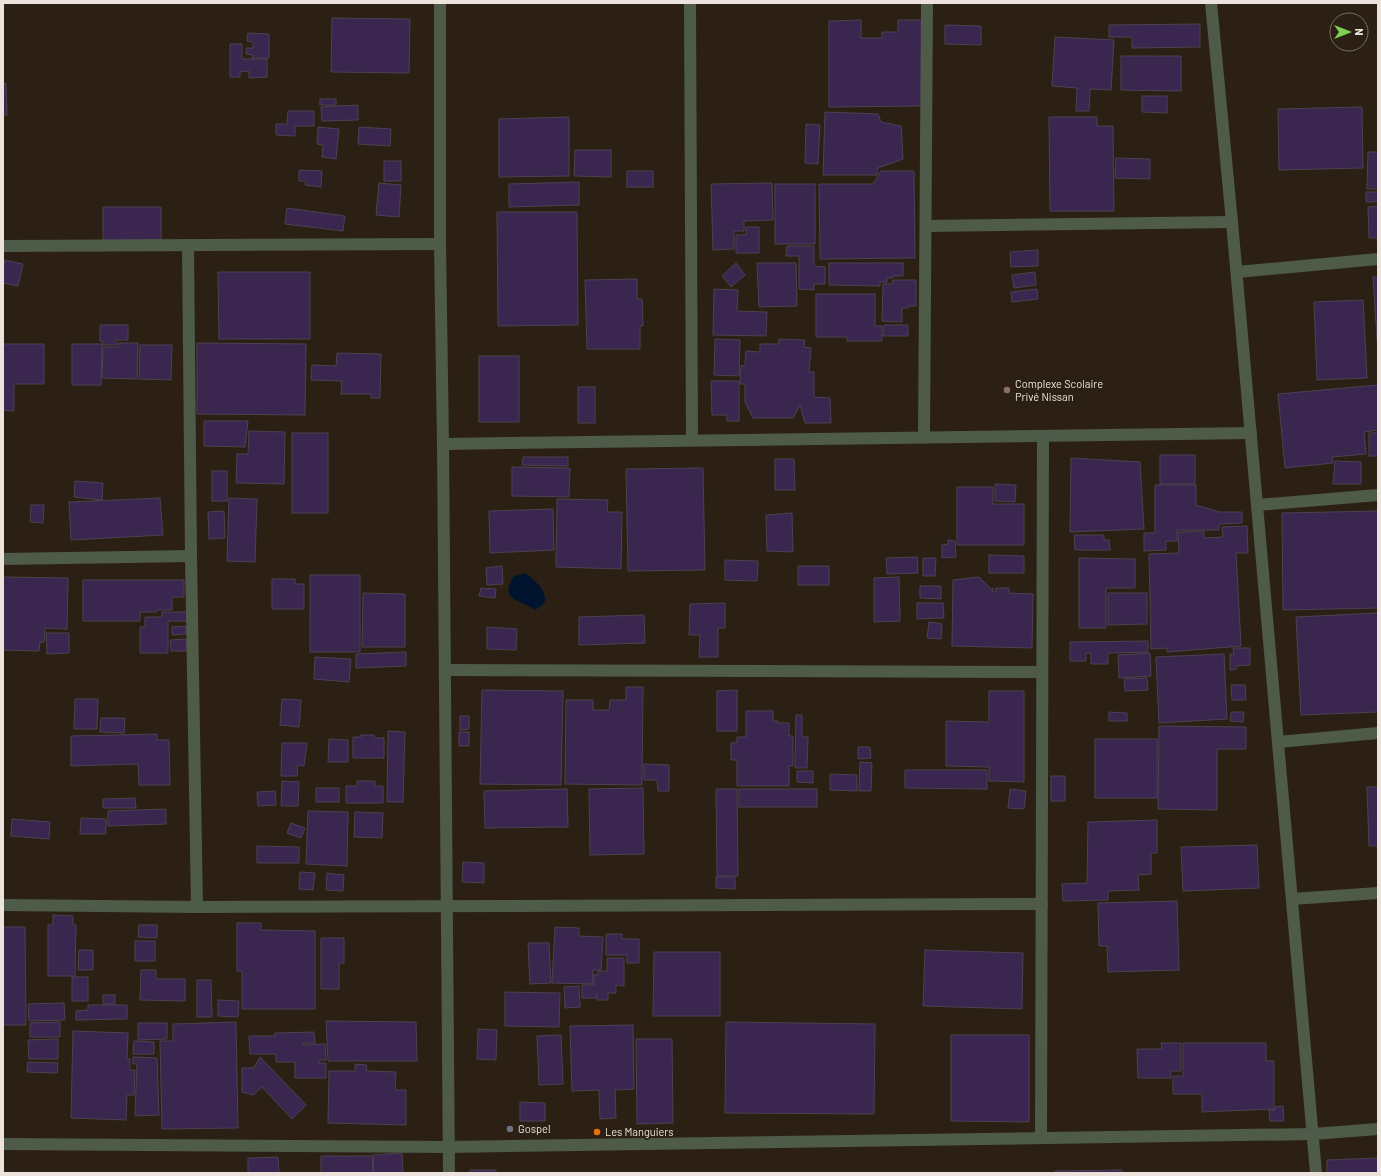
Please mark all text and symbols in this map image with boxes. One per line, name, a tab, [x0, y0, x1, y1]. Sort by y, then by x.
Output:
north arrow	[1329, 12, 1369, 52]
text: N	[1353, 28, 1366, 36]
place label: Complexe Scolaire Privé Nissan	[1015, 377, 1103, 403]
marker: Complexe Scolaire Privé Nissan	[1002, 385, 1012, 395]
place label: Gospel	[518, 1122, 550, 1135]
marker: Gospel	[505, 1124, 515, 1134]
place label: Les Manguiers	[605, 1125, 674, 1138]
marker: Les Manguiers	[592, 1127, 602, 1137]

